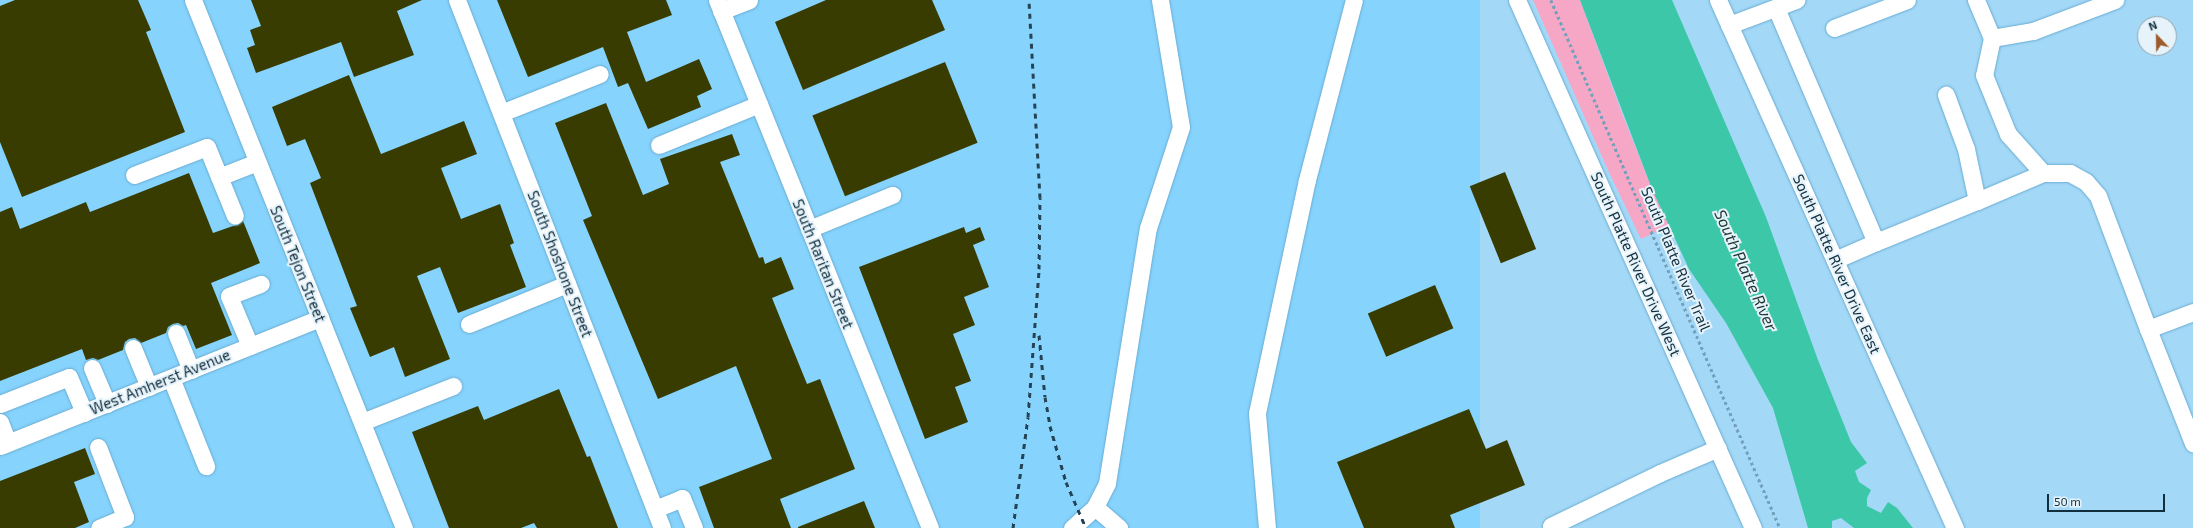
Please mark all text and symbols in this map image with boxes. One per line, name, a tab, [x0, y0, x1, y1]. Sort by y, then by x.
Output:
north arrow	[2137, 16, 2177, 56]
text: N	[2147, 18, 2159, 33]
street label: South Platte River Drive West	[1587, 169, 1685, 359]
street label: South Platte River Drive East	[1789, 171, 1885, 357]
street label: South Platte River Trail	[1637, 184, 1715, 334]
street label: South Shoshone Street	[524, 188, 596, 340]
street label: South Raritan Street	[789, 197, 857, 331]
street label: South Tejon Street	[266, 203, 330, 325]
water label: South Platte River	[1711, 206, 1781, 334]
street label: West Amherst Avenue	[87, 345, 233, 419]
scale bar	[2049, 486, 2167, 512]
text: 50 m	[2054, 494, 2081, 508]

